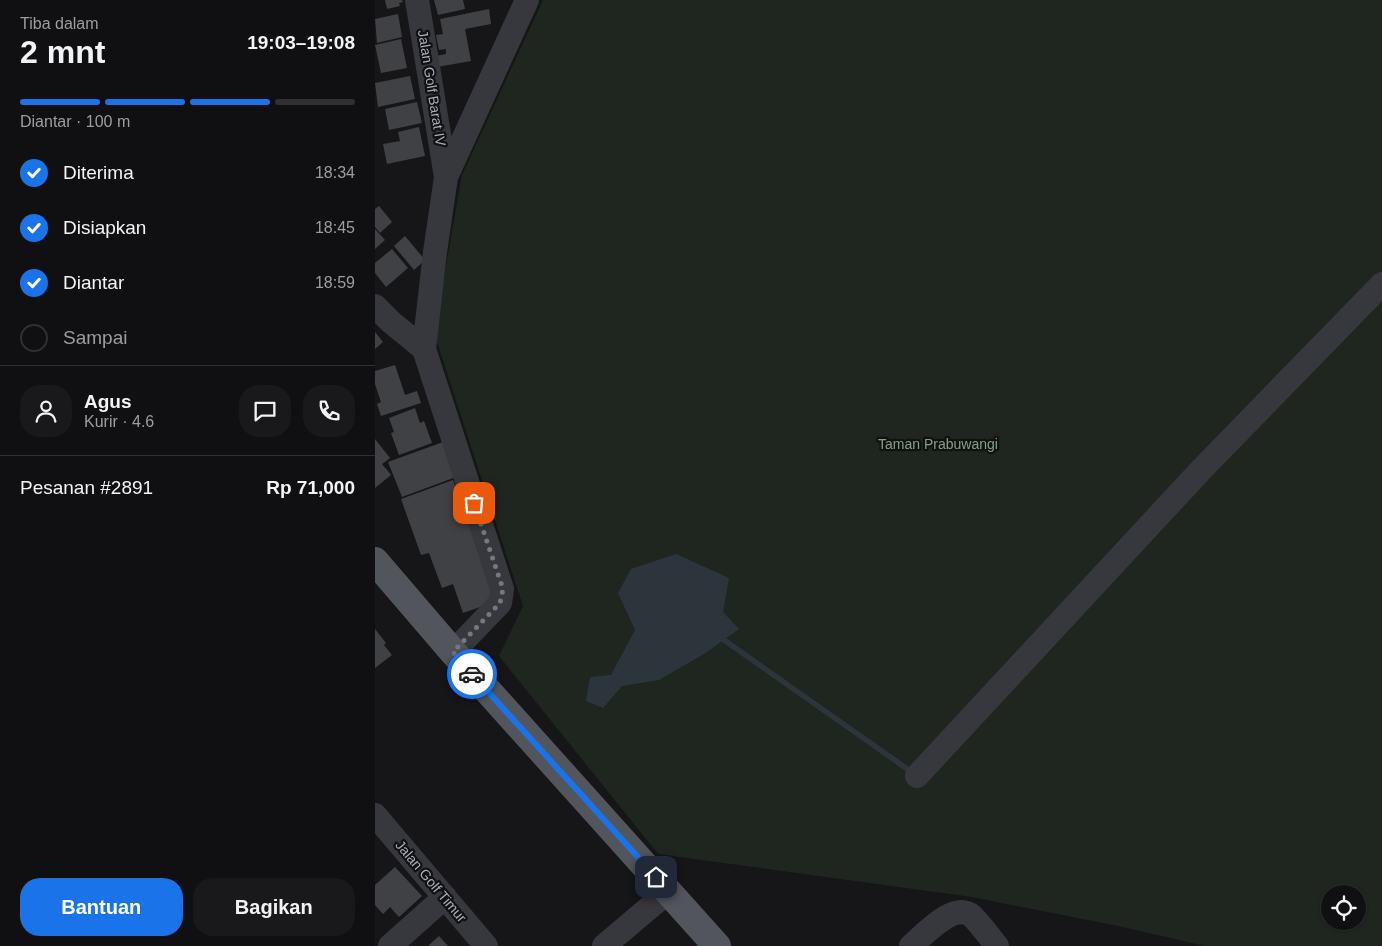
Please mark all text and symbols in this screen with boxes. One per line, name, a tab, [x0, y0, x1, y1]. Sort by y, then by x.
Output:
text: Tiba dalam	[20, 15, 99, 32]
street label: Jalan Golf Barat IV	[415, 29, 449, 148]
text: 19:03–19:08	[247, 32, 355, 53]
text: 2 mnt	[20, 34, 105, 70]
text: Diantar · 100 m	[20, 113, 130, 130]
icon: check	[20, 159, 48, 187]
text: Diterima	[63, 162, 134, 183]
text: 18:34	[315, 164, 355, 181]
icon: check	[20, 214, 48, 242]
text: Disiapkan	[63, 217, 146, 238]
text: 18:45	[315, 219, 355, 236]
icon: check	[20, 269, 48, 297]
text: Diantar	[63, 272, 124, 293]
text: 18:59	[315, 274, 355, 291]
text: Sampai	[63, 327, 127, 348]
button: person	[20, 385, 72, 437]
button: chat	[239, 385, 291, 437]
button: phone	[303, 385, 355, 437]
text: Agus	[84, 391, 132, 412]
text: Kurir · 4.6	[84, 413, 154, 430]
park label: Taman Prabuwangi	[878, 436, 998, 452]
text: Pesanan #2891	[20, 477, 153, 498]
text: Rp 71,000	[266, 477, 355, 498]
pin	[453, 482, 495, 524]
icon: bag	[460, 489, 488, 517]
courier	[447, 649, 497, 699]
icon: car	[458, 660, 486, 688]
street label: Jalan Golf Timur	[392, 837, 470, 925]
pin	[635, 856, 677, 898]
icon: home	[642, 863, 670, 891]
button: Bantuan	[20, 878, 183, 936]
button: Bagikan	[193, 878, 355, 936]
map controls	[1321, 885, 1366, 930]
button: locate	[1321, 885, 1366, 930]

